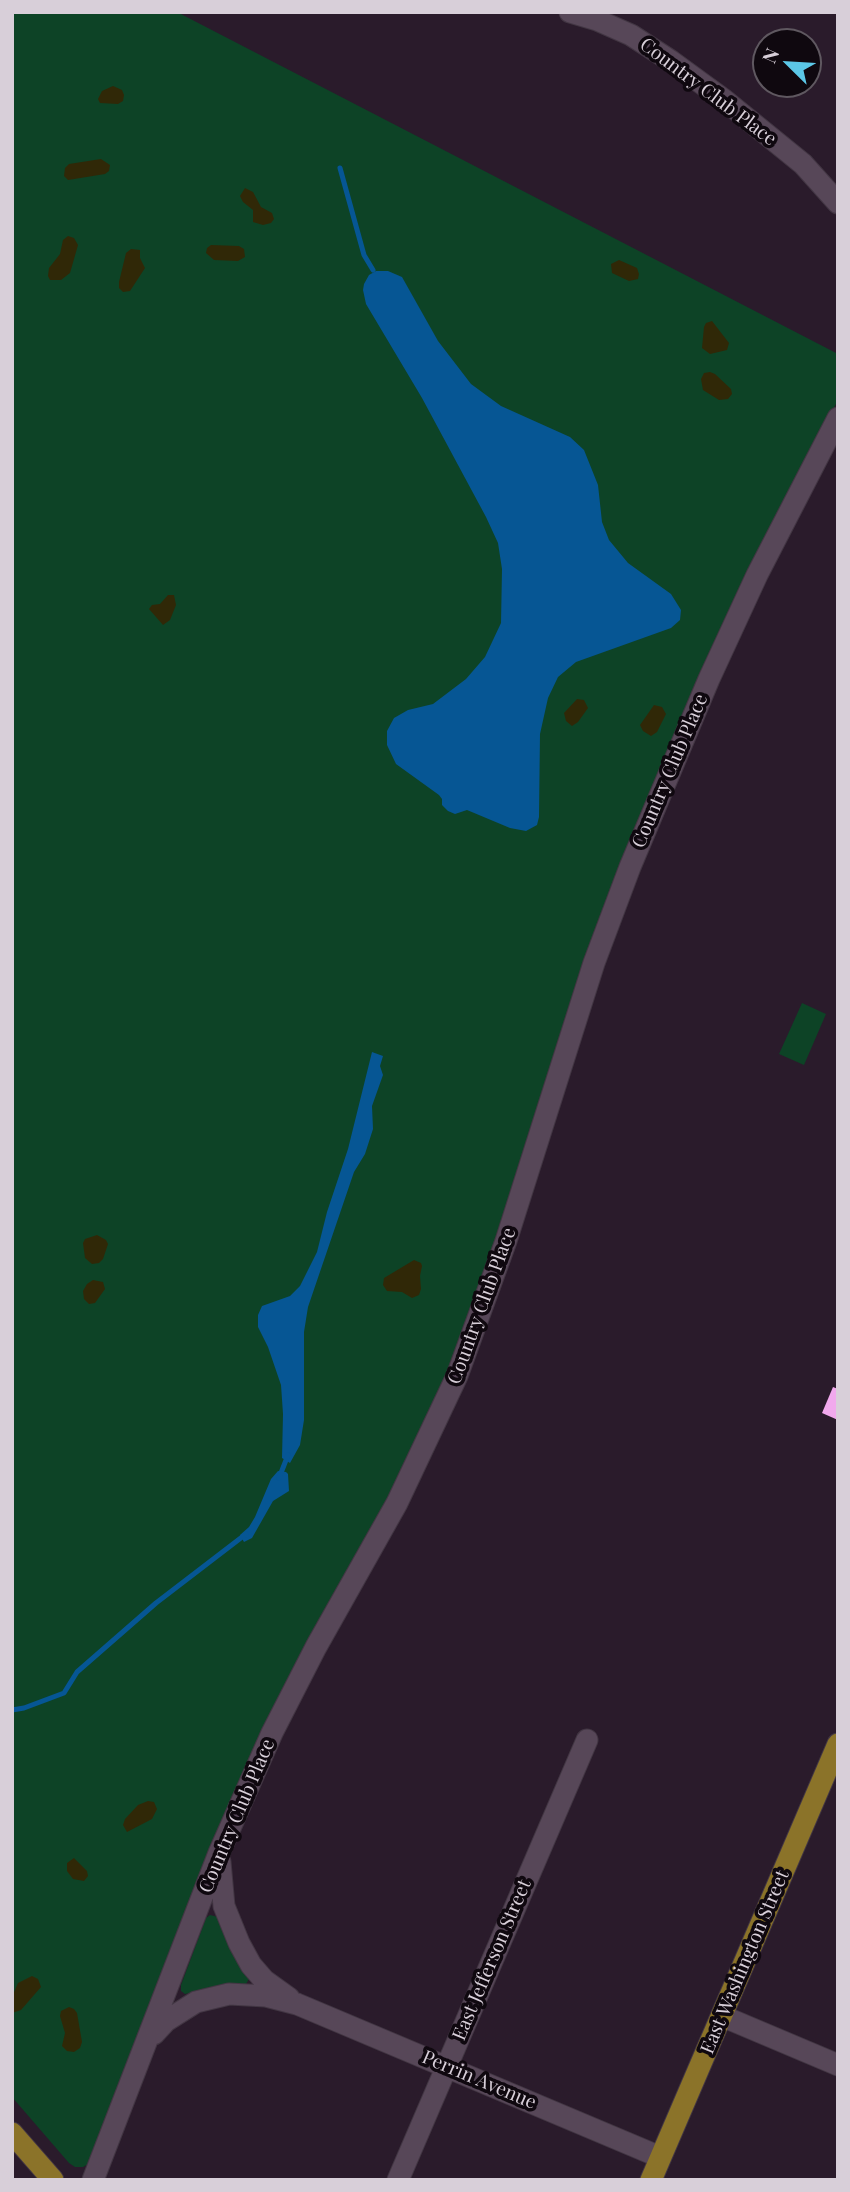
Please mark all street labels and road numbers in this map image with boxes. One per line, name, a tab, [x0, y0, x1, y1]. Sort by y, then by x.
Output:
street label: Country Club Place	[635, 33, 781, 151]
street label: Country Club Place	[627, 691, 713, 851]
street label: Country Club Place	[443, 1225, 521, 1387]
street label: Country Club Place	[194, 1736, 280, 1896]
street label: East Washington Street	[696, 1867, 794, 2057]
street label: East Jefferson Street	[448, 1876, 536, 2044]
street label: Perrin Avenue	[419, 2046, 539, 2114]

